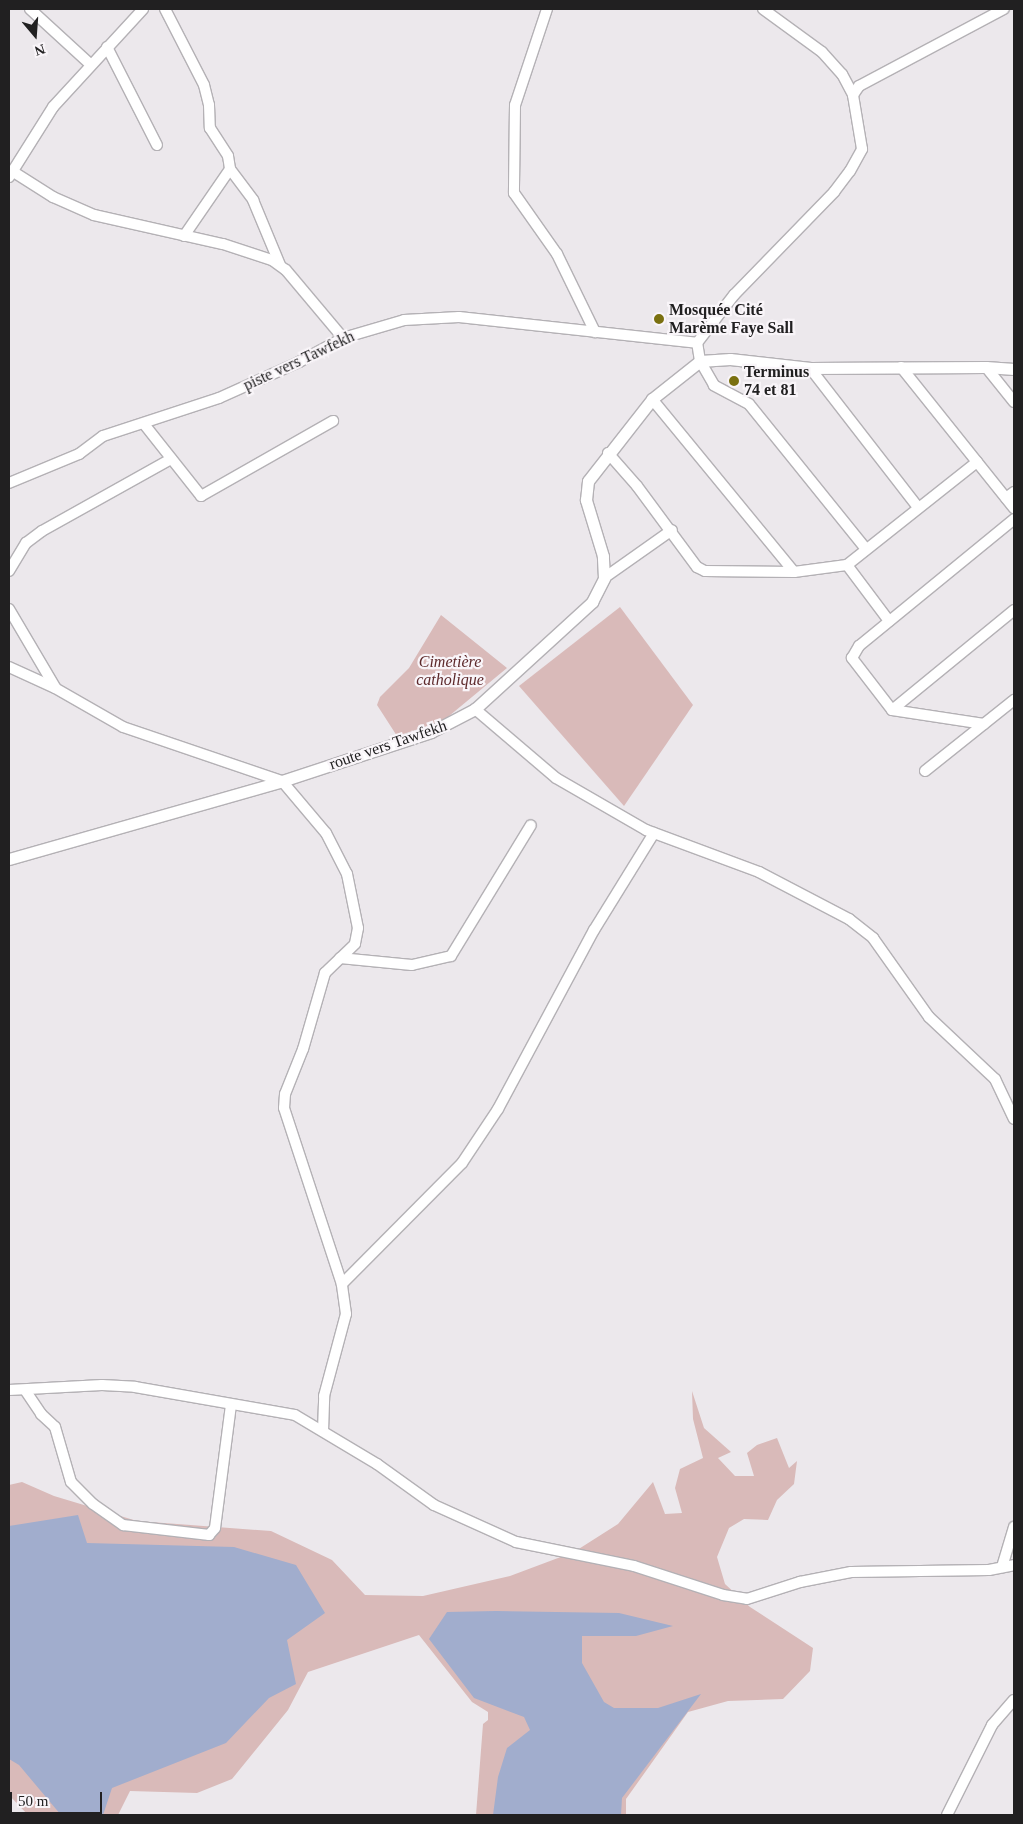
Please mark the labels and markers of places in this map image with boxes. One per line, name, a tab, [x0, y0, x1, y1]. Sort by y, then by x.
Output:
place label: Mosquée Cité Marème Faye Sall	[669, 300, 793, 338]
marker: Mosquée Cité Marème Faye Sall	[653, 313, 665, 325]
place label: Terminus 74 et 81	[744, 362, 809, 400]
marker: Terminus 74 et 81	[728, 375, 740, 387]

